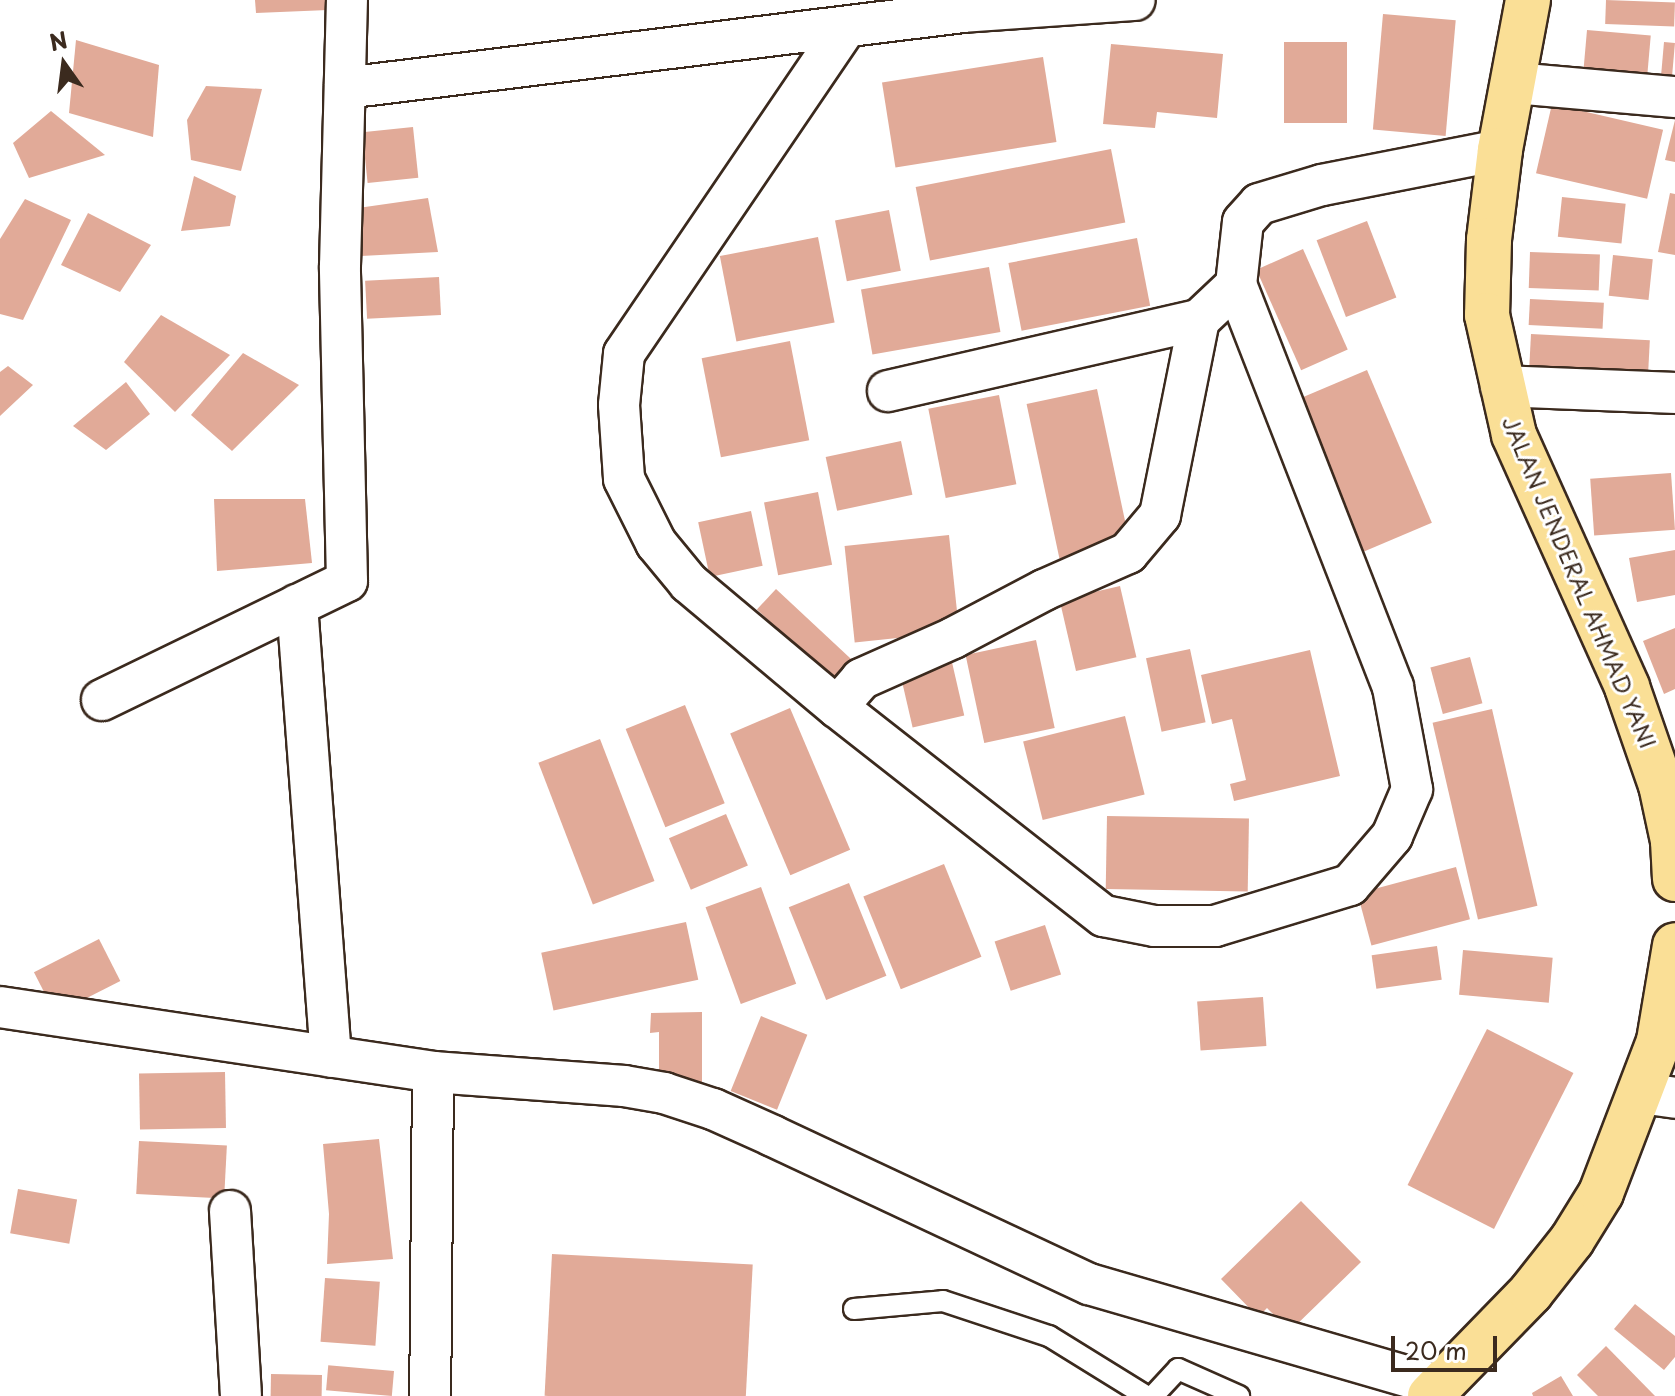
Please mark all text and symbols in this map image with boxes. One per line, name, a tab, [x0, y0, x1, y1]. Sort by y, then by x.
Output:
text: N	[46, 22, 71, 58]
north arrow	[24, 24, 104, 104]
street label: JALAN JENDERAL AHMAD YANI	[1498, 413, 1662, 751]
scale bar	[1395, 1320, 1501, 1370]
text: 20 m	[1405, 1332, 1467, 1368]

